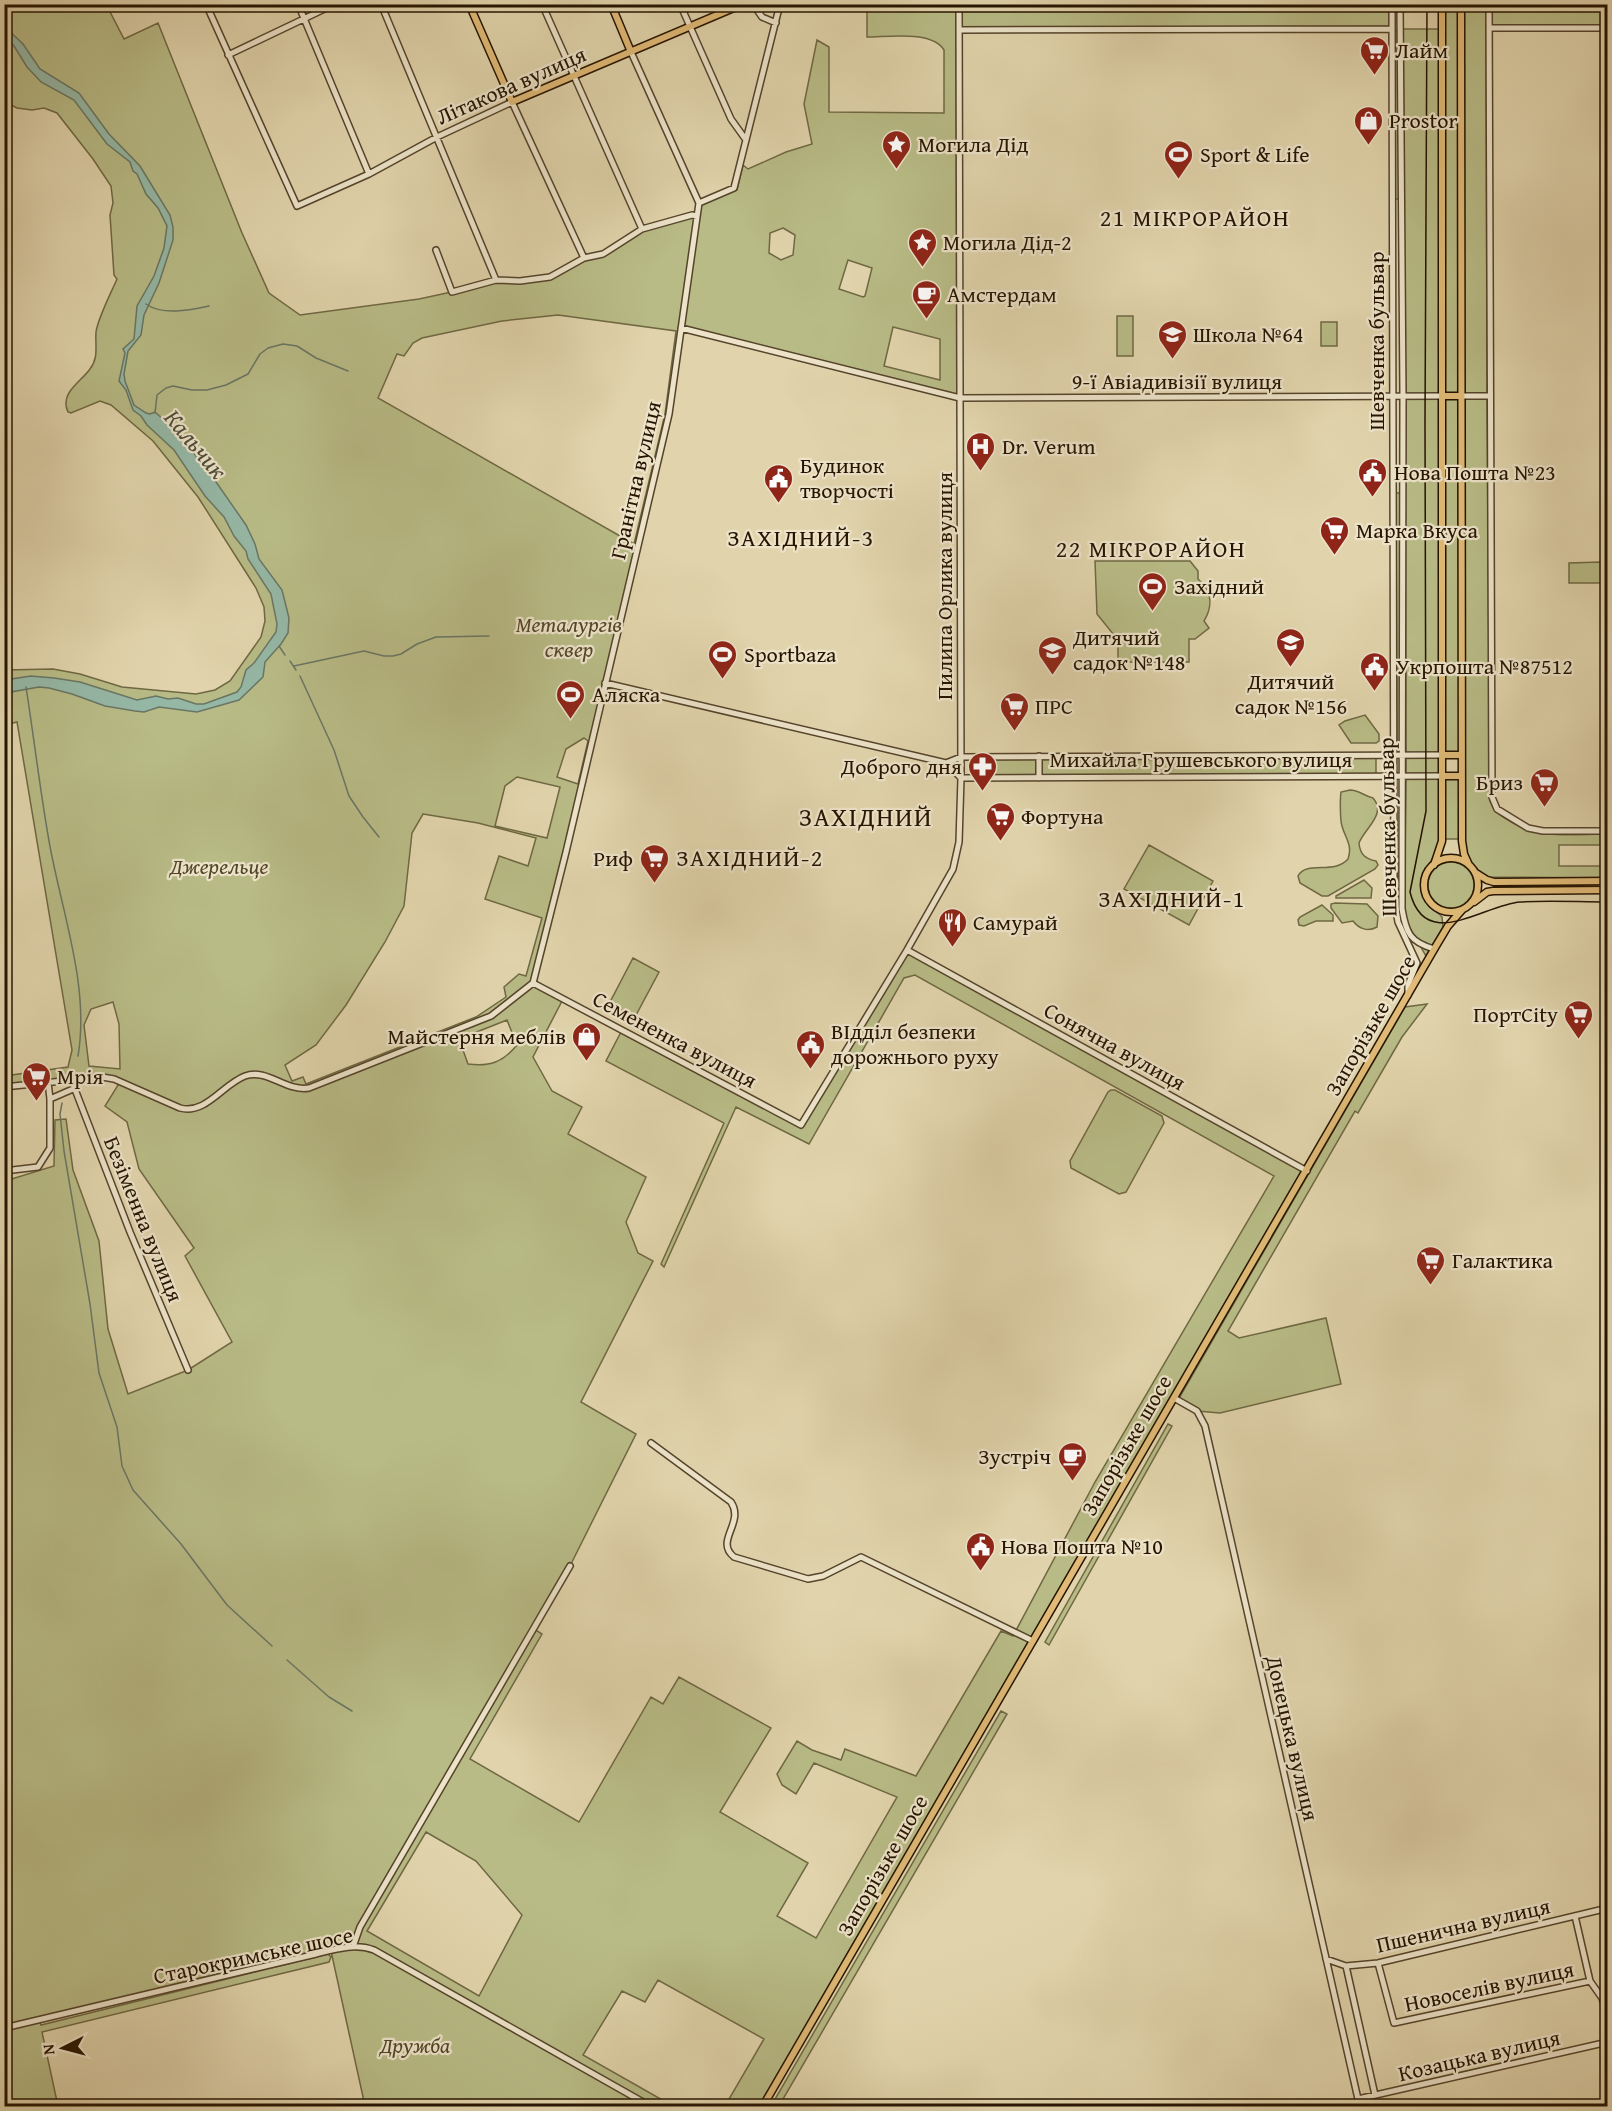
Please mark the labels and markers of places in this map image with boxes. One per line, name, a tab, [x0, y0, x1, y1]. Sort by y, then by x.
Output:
supermarket icon: Лайм	[1358, 34, 1390, 76]
place label: Лайм	[1395, 34, 1449, 66]
shop icon: Prostor	[1352, 104, 1384, 146]
place label: Prostor	[1389, 104, 1458, 136]
place icon: Могила Дiд	[881, 128, 913, 170]
place label: Могила Дiд	[918, 128, 1029, 160]
sports icon: Sport & Life	[1163, 138, 1195, 180]
place label: Sport & Life	[1200, 138, 1310, 170]
place icon: Могила Дiд-2	[906, 226, 938, 268]
place label: Могила Дiд-2	[943, 226, 1072, 258]
cafe icon: Амстердам	[910, 278, 942, 320]
place label: Амстердам	[947, 278, 1057, 310]
school or university icon: Школа №64	[1156, 318, 1188, 360]
place label: Школа №64	[1193, 318, 1304, 350]
hospital icon: Dr. Verum	[965, 430, 997, 472]
place label: Dr. Verum	[1002, 430, 1095, 462]
place label: Будинок творчості	[800, 449, 894, 506]
public building icon: Нова Пошта №23	[1357, 456, 1389, 498]
place label: Нова Пошта №23	[1394, 456, 1556, 488]
public building icon: Будинок творчості	[763, 462, 795, 504]
supermarket icon: Марка Вкуса	[1319, 514, 1351, 556]
place label: Марка Вкуса	[1356, 514, 1478, 546]
sports icon: Західний	[1137, 570, 1169, 612]
place label: Західний	[1174, 570, 1264, 602]
place label: Дитячий садок №148	[1072, 621, 1185, 678]
school or university icon: Дитячий садок №156	[1275, 626, 1307, 668]
school or university icon: Дитячий садок №148	[1036, 634, 1068, 676]
sports icon: Sportbaza	[707, 638, 739, 680]
place label: Sportbaza	[744, 638, 837, 670]
public building icon: Укрпошта №87512	[1359, 650, 1391, 692]
place label: Укрпошта №87512	[1396, 650, 1573, 682]
place label: Дитячий садок №156	[1235, 665, 1347, 722]
sports icon: Аляска	[555, 678, 587, 720]
place label: Аляска	[592, 678, 661, 710]
supermarket icon: ПРС	[998, 690, 1030, 732]
place label: ПРС	[1035, 690, 1073, 722]
place label: Доброго дня	[840, 750, 962, 782]
pharmacy icon: Доброго дня	[967, 750, 999, 792]
place label: Бриз	[1476, 766, 1523, 798]
supermarket icon: Бриз	[1528, 766, 1560, 808]
supermarket icon: Фортуна	[984, 800, 1016, 842]
place label: Фортуна	[1021, 800, 1104, 832]
place label: Риф	[593, 842, 633, 874]
supermarket icon: Риф	[638, 842, 670, 884]
restaurant icon: Самурай	[936, 906, 968, 948]
place label: Самурай	[973, 906, 1058, 938]
place label: ПортCity	[1473, 998, 1558, 1030]
supermarket icon: ПортCity	[1563, 998, 1595, 1040]
place label: ВІдділ безпеки дорожнього руху	[831, 1015, 999, 1072]
place label: Майстерня меблів	[388, 1020, 566, 1052]
shop icon: Майстерня меблів	[571, 1020, 603, 1062]
public building icon: ВІдділ безпеки дорожнього руху	[794, 1028, 826, 1070]
supermarket icon: Мрія	[20, 1060, 52, 1102]
place label: Мрія	[57, 1060, 103, 1092]
supermarket icon: Галактика	[1415, 1244, 1447, 1286]
place label: Галактика	[1452, 1244, 1553, 1276]
place label: Зустріч	[978, 1440, 1051, 1472]
cafe icon: Зустріч	[1056, 1440, 1088, 1482]
public building icon: Нова Пошта №10	[964, 1530, 996, 1572]
place label: Нова Пошта №10	[1001, 1530, 1163, 1562]

